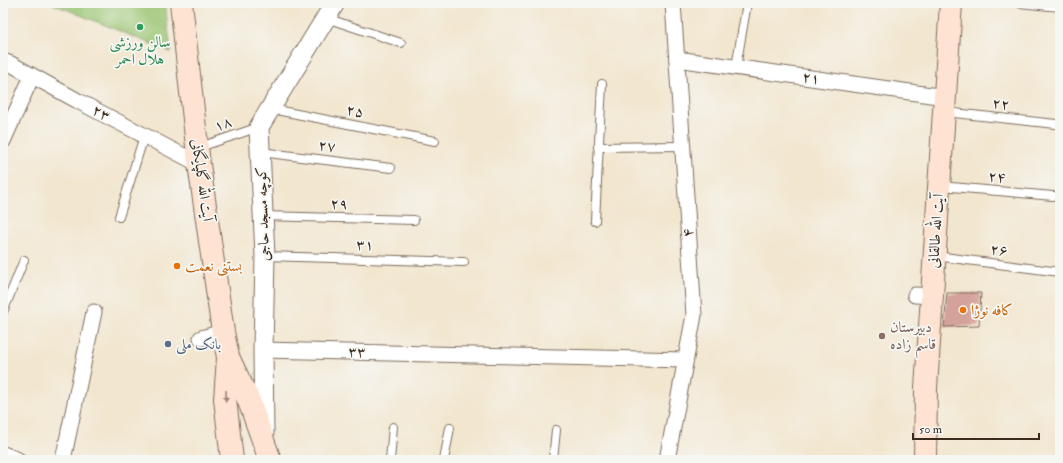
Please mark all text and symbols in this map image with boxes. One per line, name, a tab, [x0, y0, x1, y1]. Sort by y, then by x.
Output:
marker: سالن ورزشی هلال احمر	[135, 22, 145, 32]
place label: سالن ورزشی هلال احمر	[109, 33, 171, 69]
street label: ۲۱	[801, 67, 821, 89]
street label: ۲۲	[991, 94, 1011, 114]
street label: ۲۳	[89, 100, 113, 126]
street label: ۲۵	[345, 100, 365, 122]
street label: ۱۸	[211, 112, 235, 136]
street label: ۲۷	[317, 136, 337, 156]
street label: آیت الله گلپایگانی	[187, 137, 220, 224]
street label: کوچه مسجد حاجی	[252, 166, 275, 262]
street label: ۲۴	[987, 167, 1007, 187]
street label: آیت الله طالقانی	[921, 191, 948, 269]
street label: ۲۹	[330, 194, 348, 214]
street label: ۴	[678, 228, 698, 238]
street label: ۳۱	[356, 235, 374, 255]
street label: ۲۶	[989, 240, 1009, 260]
place label: بستنی نعمت	[185, 257, 243, 277]
marker: بستنی نعمت	[172, 261, 182, 271]
place label: کافه نوژا	[971, 301, 1013, 320]
marker: کافه نوژا	[958, 305, 968, 315]
place label: دبیرستان قاسم زاده	[890, 318, 936, 359]
marker: دبیرستان قاسم زاده	[877, 331, 887, 341]
place label: بانک ملی	[176, 335, 221, 355]
marker: بانک ملی	[163, 339, 173, 349]
street label: ۳۳	[348, 342, 366, 362]
one-way arrow	[223, 390, 229, 403]
scale bar	[913, 415, 1039, 441]
text: 50 m	[919, 422, 943, 437]

